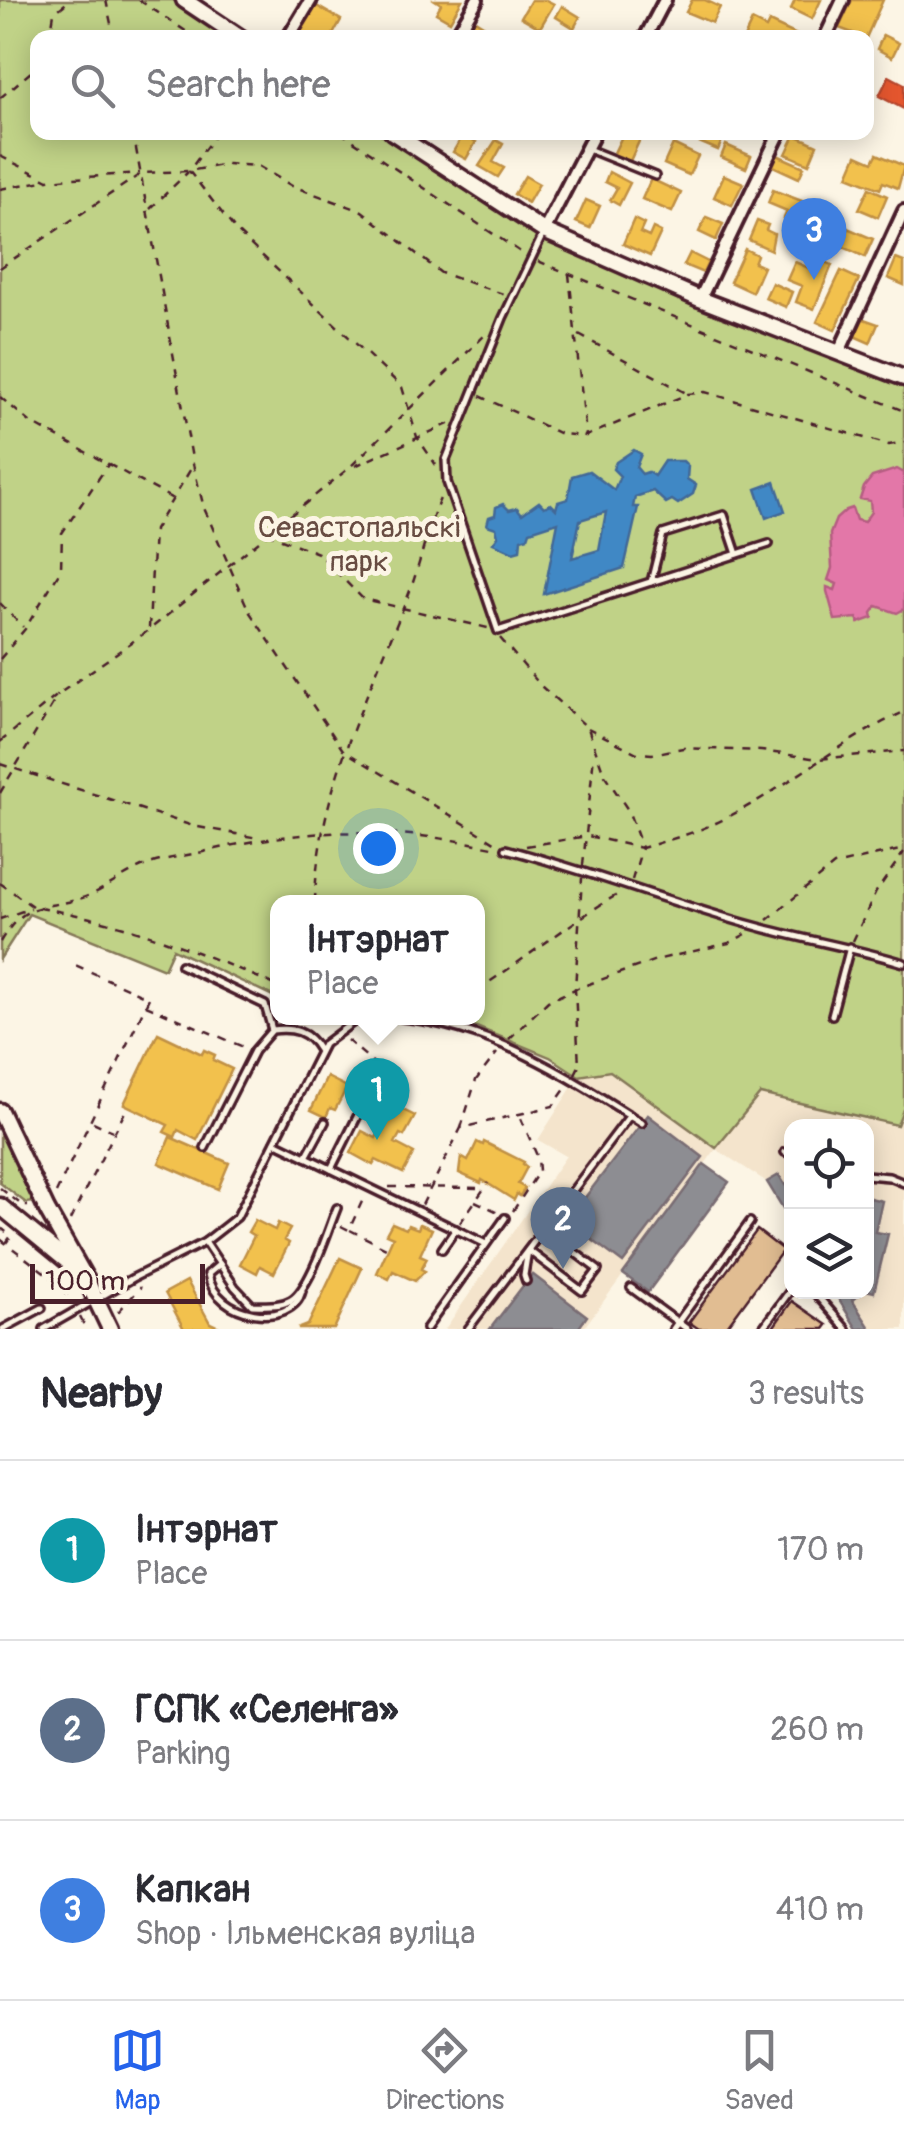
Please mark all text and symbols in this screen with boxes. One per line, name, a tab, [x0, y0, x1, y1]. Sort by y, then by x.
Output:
search box	[30, 30, 874, 140]
icon: search	[65, 58, 120, 113]
text: Search here	[145, 61, 331, 109]
pin: 3	[782, 198, 846, 280]
park label: Севастопальскі парк	[258, 509, 460, 580]
your location	[353, 823, 404, 874]
popup	[270, 895, 485, 1025]
text: Інтэрнат	[306, 916, 449, 964]
text: Place	[306, 964, 378, 1004]
pin: 1	[344, 1058, 410, 1140]
map controls	[784, 1119, 874, 1299]
button: locate	[784, 1119, 874, 1209]
pin: 2	[530, 1186, 596, 1269]
button: layers	[784, 1209, 874, 1299]
scale bar	[30, 1259, 205, 1304]
text: 100 m	[45, 1264, 125, 1299]
text: Nearby	[40, 1368, 162, 1420]
text: 3 results	[748, 1374, 864, 1414]
text: Інтэрнат	[135, 1506, 278, 1554]
text: 1	[66, 1530, 79, 1570]
text: 170 m	[777, 1530, 864, 1570]
text: Place	[135, 1554, 207, 1594]
text: ГСПК «Селенга»	[135, 1686, 398, 1734]
text: 2	[64, 1710, 81, 1750]
text: 260 m	[770, 1710, 864, 1750]
text: Parking	[135, 1734, 231, 1774]
text: Капкан	[135, 1866, 250, 1914]
text: 3	[64, 1890, 81, 1930]
text: 410 m	[776, 1890, 864, 1930]
text: Shop · Ільменская вуліца	[135, 1914, 475, 1954]
tab: Map	[110, 2023, 165, 2118]
tab: Directions	[385, 2023, 504, 2118]
tab: Saved	[724, 2023, 794, 2118]

